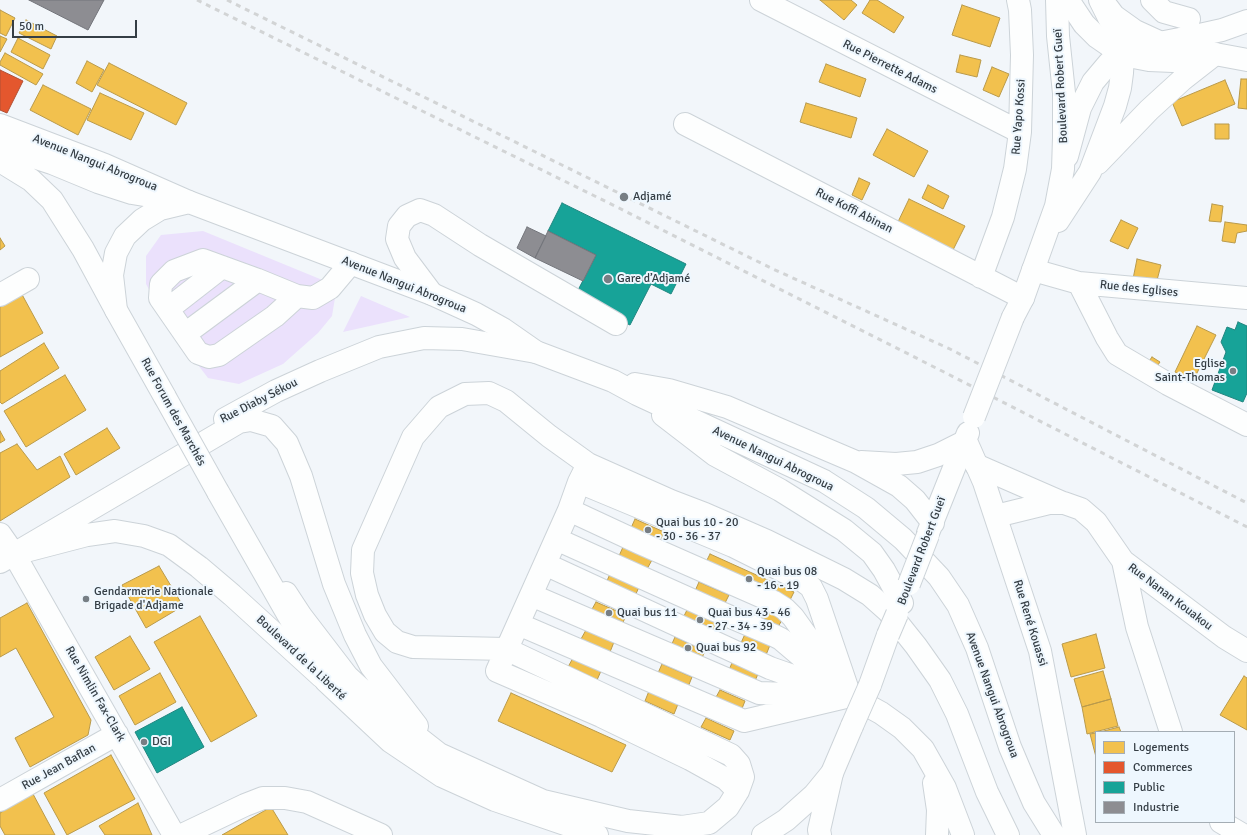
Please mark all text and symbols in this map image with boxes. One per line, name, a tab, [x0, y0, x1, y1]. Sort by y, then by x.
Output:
scale bar	[14, 12, 139, 38]
text: 50 m	[19, 19, 44, 34]
street label: Boulevard Robert Gueï	[1051, 28, 1071, 144]
street label: Rue Pierrette Adams	[840, 37, 940, 97]
street label: Rue Yapo Kossi	[1009, 79, 1029, 155]
street label: Avenue Nangui Abrogroua	[31, 131, 159, 195]
street label: Rue Koffi Abinan	[813, 185, 895, 237]
place label: Adjamé	[633, 190, 672, 204]
marker: Adjamé	[618, 191, 630, 203]
street label: Avenue Nangui Abrogroua	[340, 253, 468, 317]
place label: Gare d’Adjamé	[617, 272, 690, 286]
marker: Gare d’Adjamé	[602, 273, 614, 285]
street label: Rue des Eglises	[1099, 278, 1179, 300]
street label: Rue Forum des Marchés	[137, 356, 209, 468]
place label: Eglise Saint-Thomas	[1155, 357, 1225, 385]
marker: Eglise Saint-Thomas	[1228, 366, 1238, 376]
street label: Rue Diaby Sékou	[218, 375, 300, 427]
street label: Avenue Nangui Abrogroua	[710, 423, 836, 495]
street label: Boulevard Robert Gueï	[895, 495, 949, 607]
place label: Quai bus 10 - 20 - 30 - 36 - 37	[656, 516, 739, 544]
marker: Quai bus 10 - 20 - 30 - 36 - 37	[643, 525, 653, 535]
street label: Rue Nanan Kouakou	[1125, 560, 1215, 634]
place label: Quai bus 08 - 16 - 19	[757, 565, 817, 593]
marker: Quai bus 08 - 16 - 19	[744, 574, 754, 584]
street label: Rue René Kouassi	[1010, 578, 1050, 668]
place label: Gendarmerie Nationale Brigade d'Adjame	[94, 585, 213, 613]
marker: Gendarmerie Nationale Brigade d'Adjame	[81, 594, 91, 604]
place label: Quai bus 11	[617, 606, 677, 620]
place label: Quai bus 43 - 46 - 27 - 34 - 39	[708, 606, 791, 634]
marker: Quai bus 11	[604, 608, 614, 618]
street label: Boulevard de la Liberté	[253, 613, 349, 703]
marker: Quai bus 43 - 46 - 27 - 34 - 39	[695, 615, 705, 625]
street label: Avenue Nangui Abrogroua	[962, 630, 1022, 760]
place label: Quai bus 92	[696, 641, 756, 655]
marker: Quai bus 92	[683, 643, 693, 653]
street label: Rue Nimlin Fax-Clark	[62, 644, 128, 744]
legend	[1095, 731, 1235, 823]
place label: DGI	[152, 735, 171, 749]
marker: DGI	[139, 737, 149, 747]
text: Logements	[1133, 740, 1189, 755]
street label: Rue Jean Baflan	[20, 741, 98, 793]
text: Commerces	[1133, 760, 1193, 775]
text: Public	[1133, 780, 1165, 795]
text: Industrie	[1133, 800, 1179, 815]

